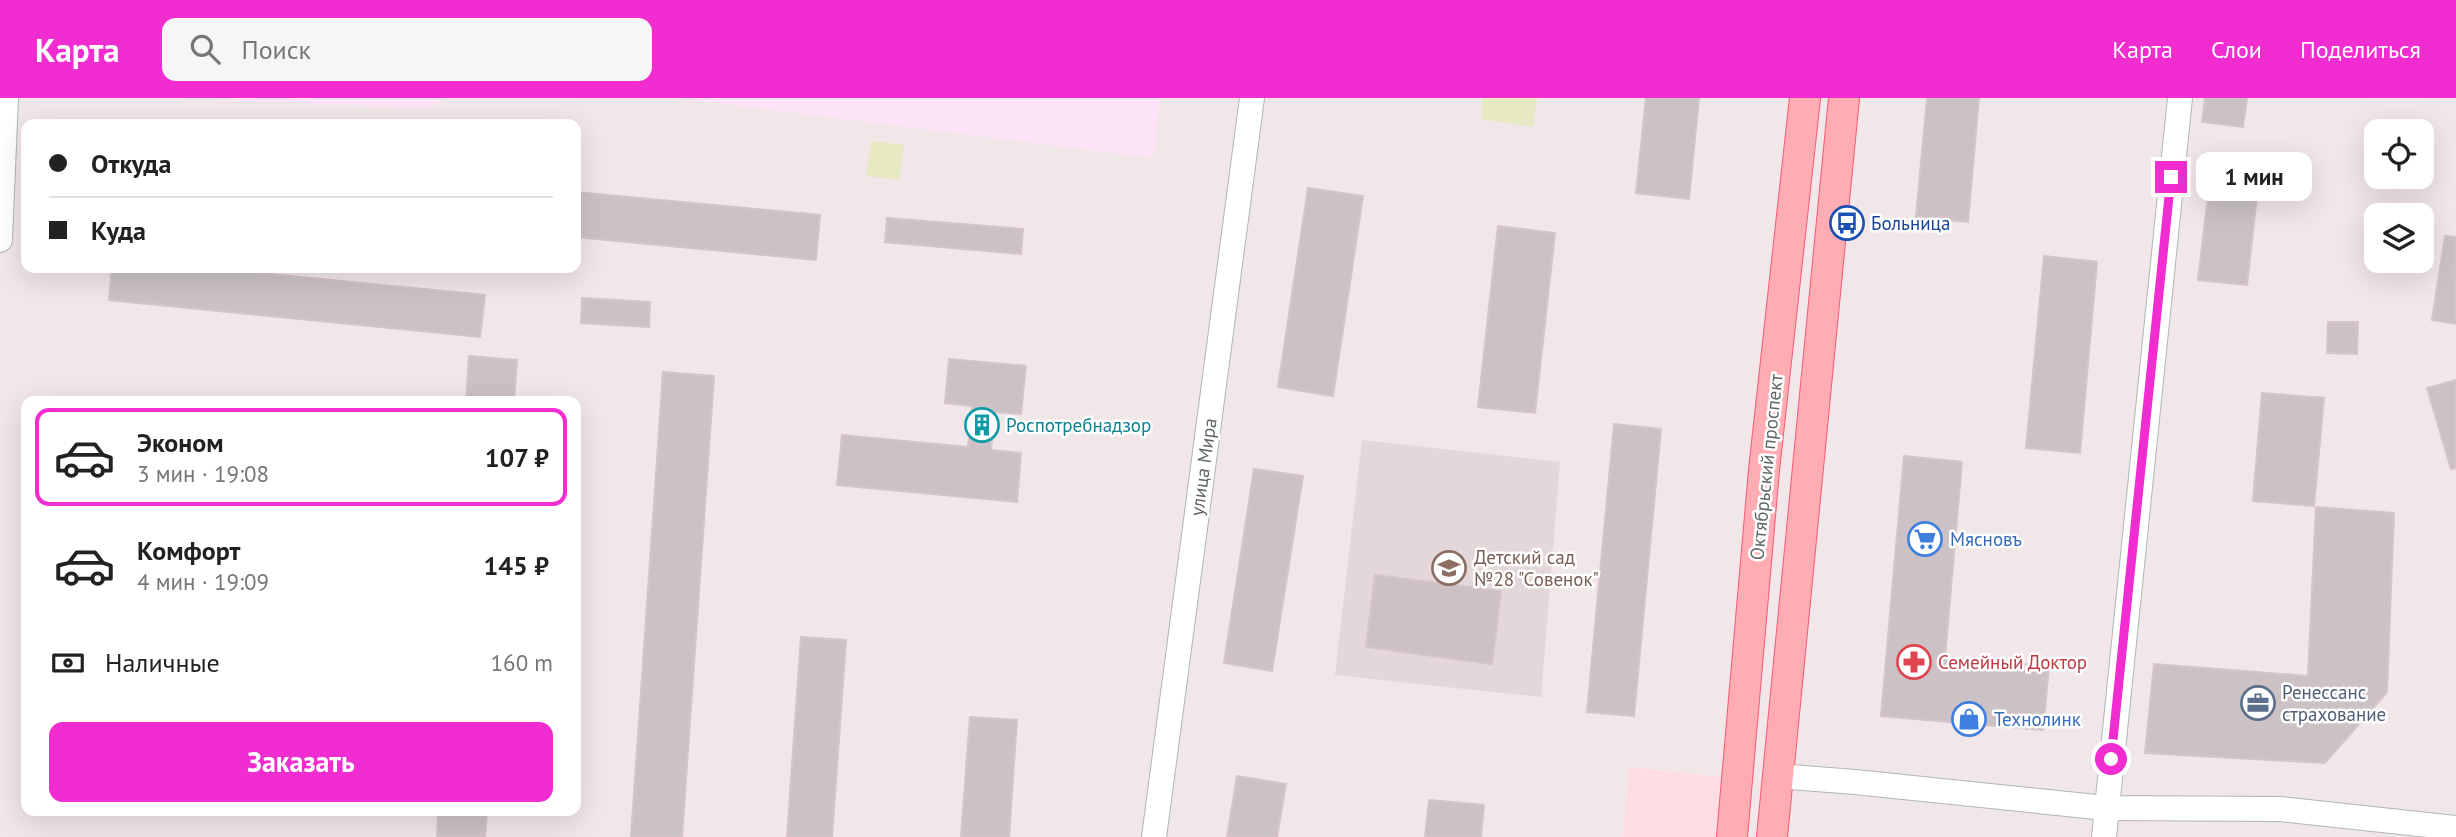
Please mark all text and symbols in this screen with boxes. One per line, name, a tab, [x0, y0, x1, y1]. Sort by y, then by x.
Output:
search box	[162, 18, 652, 81]
text: Карта	[35, 28, 120, 71]
icon: search	[186, 30, 224, 68]
text: Поиск	[242, 33, 311, 66]
text: Карта	[2112, 34, 2173, 65]
text: Слои	[2211, 34, 2262, 65]
text: Поделиться	[2300, 34, 2421, 65]
map controls	[2364, 119, 2434, 273]
button: locate	[2364, 119, 2434, 189]
text: Откуда	[91, 147, 171, 180]
callout: 1 мин	[2196, 153, 2311, 202]
route end	[2155, 161, 2187, 193]
text: 1 мин	[2224, 162, 2284, 191]
button: layers	[2364, 203, 2434, 273]
bus stop icon: Больница	[1828, 204, 1866, 242]
place label: Больница	[1871, 211, 1950, 235]
text: Куда	[91, 214, 146, 247]
street label: Октябрьский проспект	[1744, 372, 1788, 561]
building icon: Роспотребнадзор	[963, 406, 1001, 444]
place label: Роспотребнадзор	[1006, 413, 1151, 437]
street label: улица Мира	[1184, 417, 1222, 517]
icon: car	[53, 426, 116, 489]
text: Эконом	[137, 426, 224, 459]
text: 107 ₽	[485, 441, 549, 474]
text: 3 мин · 19:08	[137, 459, 269, 488]
supermarket icon: Мясновъ	[1906, 520, 1944, 558]
place label: Мясновъ	[1950, 527, 2022, 551]
icon: car	[53, 534, 116, 597]
text: Комфорт	[137, 534, 240, 567]
place label: Детский сад №28 "Совенок"	[1474, 545, 1599, 591]
text: 145 ₽	[483, 549, 549, 582]
school or university icon: Детский сад №28 "Совенок"	[1430, 549, 1468, 587]
text: 4 мин · 19:09	[137, 567, 269, 596]
pharmacy icon: Семейный Доктор	[1895, 643, 1933, 681]
icon: cash	[49, 644, 87, 682]
text: Наличные	[105, 646, 220, 679]
text: 160 m	[491, 648, 553, 677]
place label: Семейный Доктор	[1938, 650, 2087, 674]
place label: Ренессанс страхование	[2282, 680, 2386, 726]
office icon: Ренессанс страхование	[2239, 684, 2277, 722]
shop icon: Технолинк	[1950, 700, 1988, 738]
place label: Технолинк	[1994, 707, 2081, 731]
button: Заказать	[49, 722, 553, 802]
route start	[2095, 743, 2127, 775]

